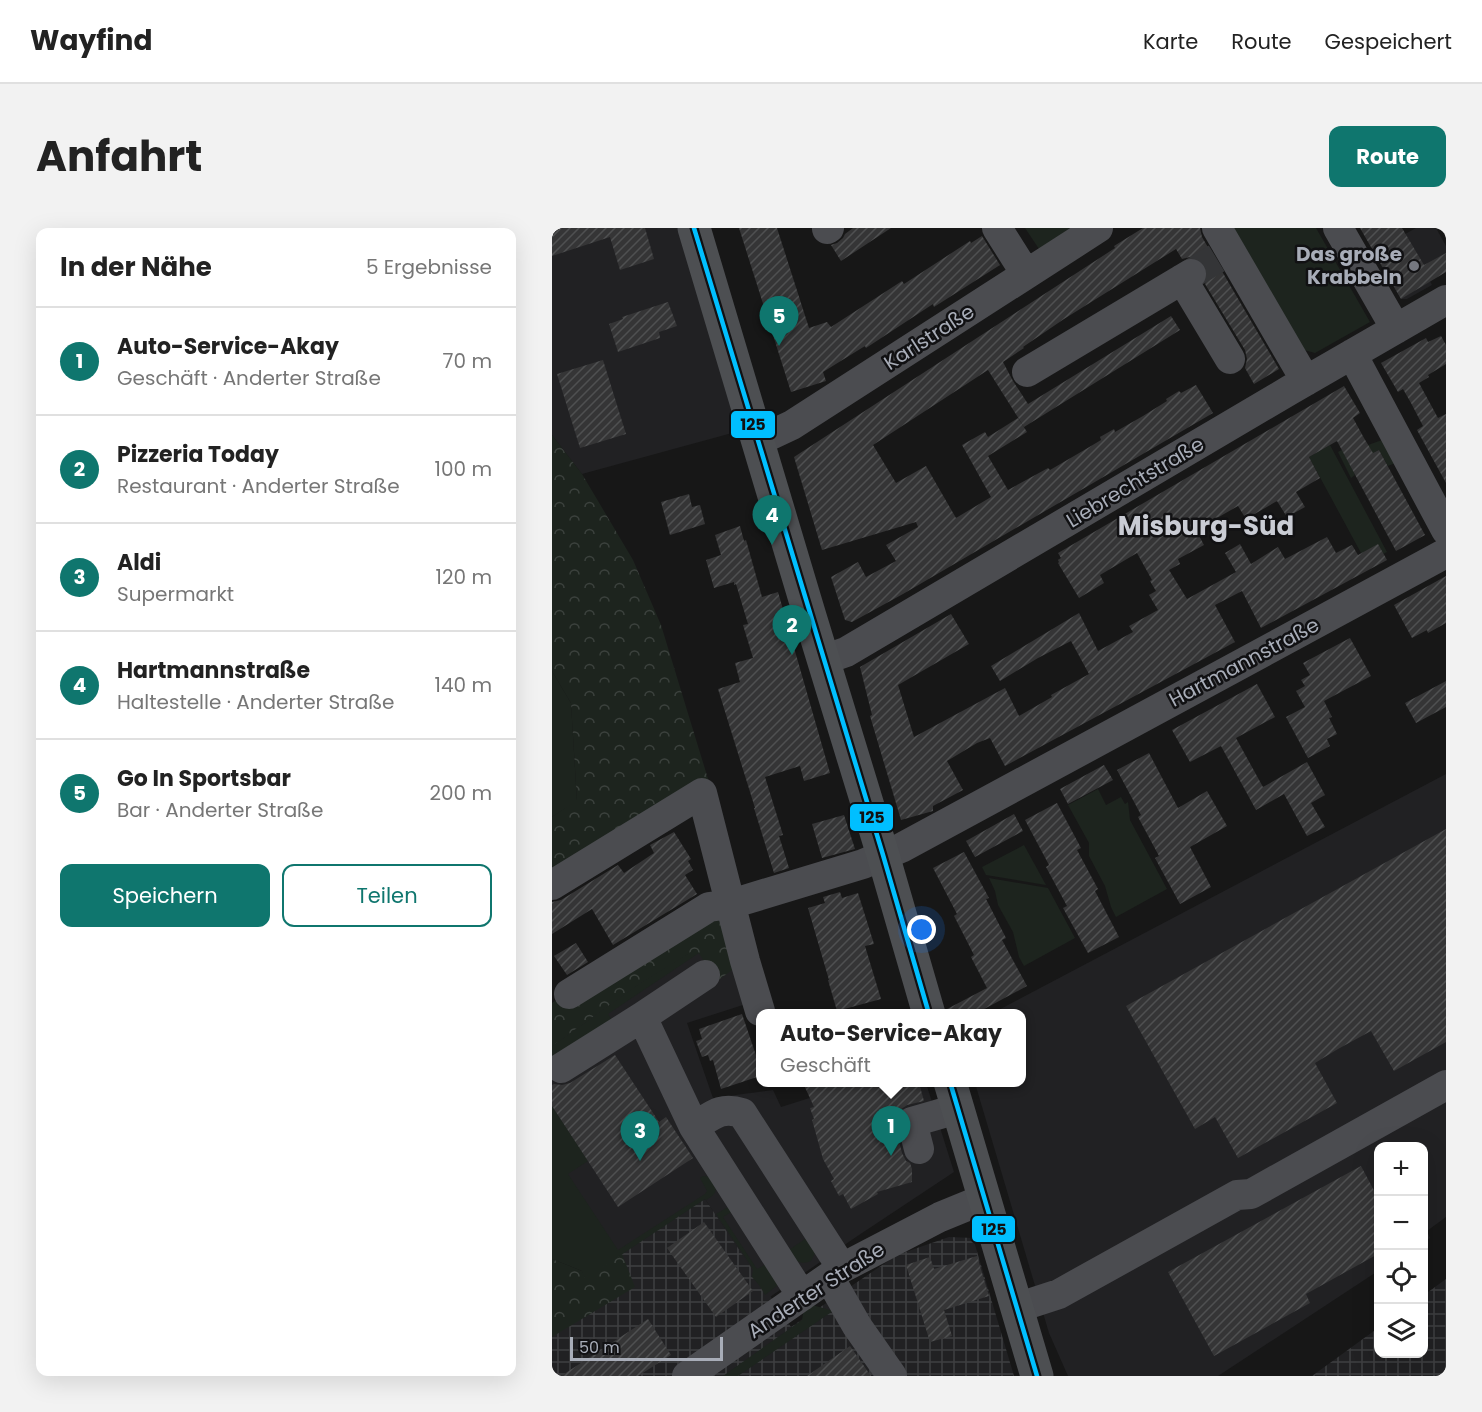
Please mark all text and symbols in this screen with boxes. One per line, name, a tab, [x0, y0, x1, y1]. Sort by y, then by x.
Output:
text: Wayfind	[30, 21, 152, 60]
text: Karte	[1143, 27, 1198, 56]
text: Route	[1231, 27, 1292, 56]
text: Gespeichert	[1325, 27, 1452, 56]
button: Route	[1329, 126, 1446, 187]
text: Anfahrt	[36, 127, 202, 186]
place label: Das große Krabbeln	[1296, 240, 1402, 291]
text: In der Nähe	[60, 249, 212, 285]
text: 5 Ergebnisse	[366, 253, 492, 281]
marker: Das große Krabbeln	[1407, 259, 1421, 273]
pin: 5	[760, 296, 798, 346]
street label: Karlstraße	[878, 297, 980, 377]
text: Auto-Service-Akay	[117, 331, 339, 362]
text: 1	[76, 347, 83, 375]
text: 70 m	[443, 347, 492, 375]
text: Geschäft · Anderter Straße	[117, 364, 381, 392]
line badge: 125	[730, 410, 776, 439]
text: 125	[740, 413, 766, 436]
street label: Liebrechtstraße	[1061, 430, 1209, 534]
text: Pizzeria Today	[117, 439, 279, 470]
text: 2	[74, 455, 85, 483]
text: 100 m	[435, 455, 492, 483]
text: Restaurant · Anderter Straße	[117, 472, 400, 500]
pin: 4	[752, 496, 792, 545]
district label: Misburg-Süd	[1118, 508, 1294, 544]
text: Aldi	[117, 547, 161, 578]
text: 3	[73, 563, 86, 591]
text: 120 m	[436, 563, 492, 591]
text: Supermarkt	[117, 580, 234, 608]
pin: 2	[772, 606, 812, 655]
street label: Hartmannstraße	[1164, 611, 1324, 713]
text: Hartmannstraße	[117, 655, 310, 686]
text: 4	[73, 671, 86, 699]
text: 140 m	[435, 671, 492, 699]
text: Haltestelle · Anderter Straße	[117, 688, 394, 716]
text: Go In Sportsbar	[117, 763, 291, 794]
text: 5	[73, 779, 86, 807]
text: 200 m	[429, 779, 492, 807]
text: Bar · Anderter Straße	[117, 796, 323, 824]
line badge: 125	[849, 803, 894, 832]
text: 125	[859, 806, 885, 829]
button: Speichern	[60, 864, 270, 927]
button: Teilen	[282, 864, 492, 927]
your location	[907, 915, 936, 944]
popup	[756, 1009, 1026, 1087]
text: Auto-Service-Akay	[780, 1018, 1002, 1049]
text: Geschäft	[780, 1051, 871, 1079]
pin: 1	[872, 1106, 910, 1156]
pin: 3	[620, 1112, 659, 1161]
map controls	[1374, 1142, 1428, 1358]
button: +	[1374, 1142, 1428, 1196]
button: −	[1374, 1196, 1428, 1250]
line badge: 125	[971, 1215, 1016, 1243]
text: 125	[981, 1218, 1007, 1241]
street label: Anderter Straße	[742, 1235, 890, 1345]
button: locate	[1374, 1250, 1428, 1304]
button: layers	[1374, 1304, 1428, 1358]
scale bar	[570, 1334, 723, 1362]
text: 50 m	[579, 1336, 620, 1359]

